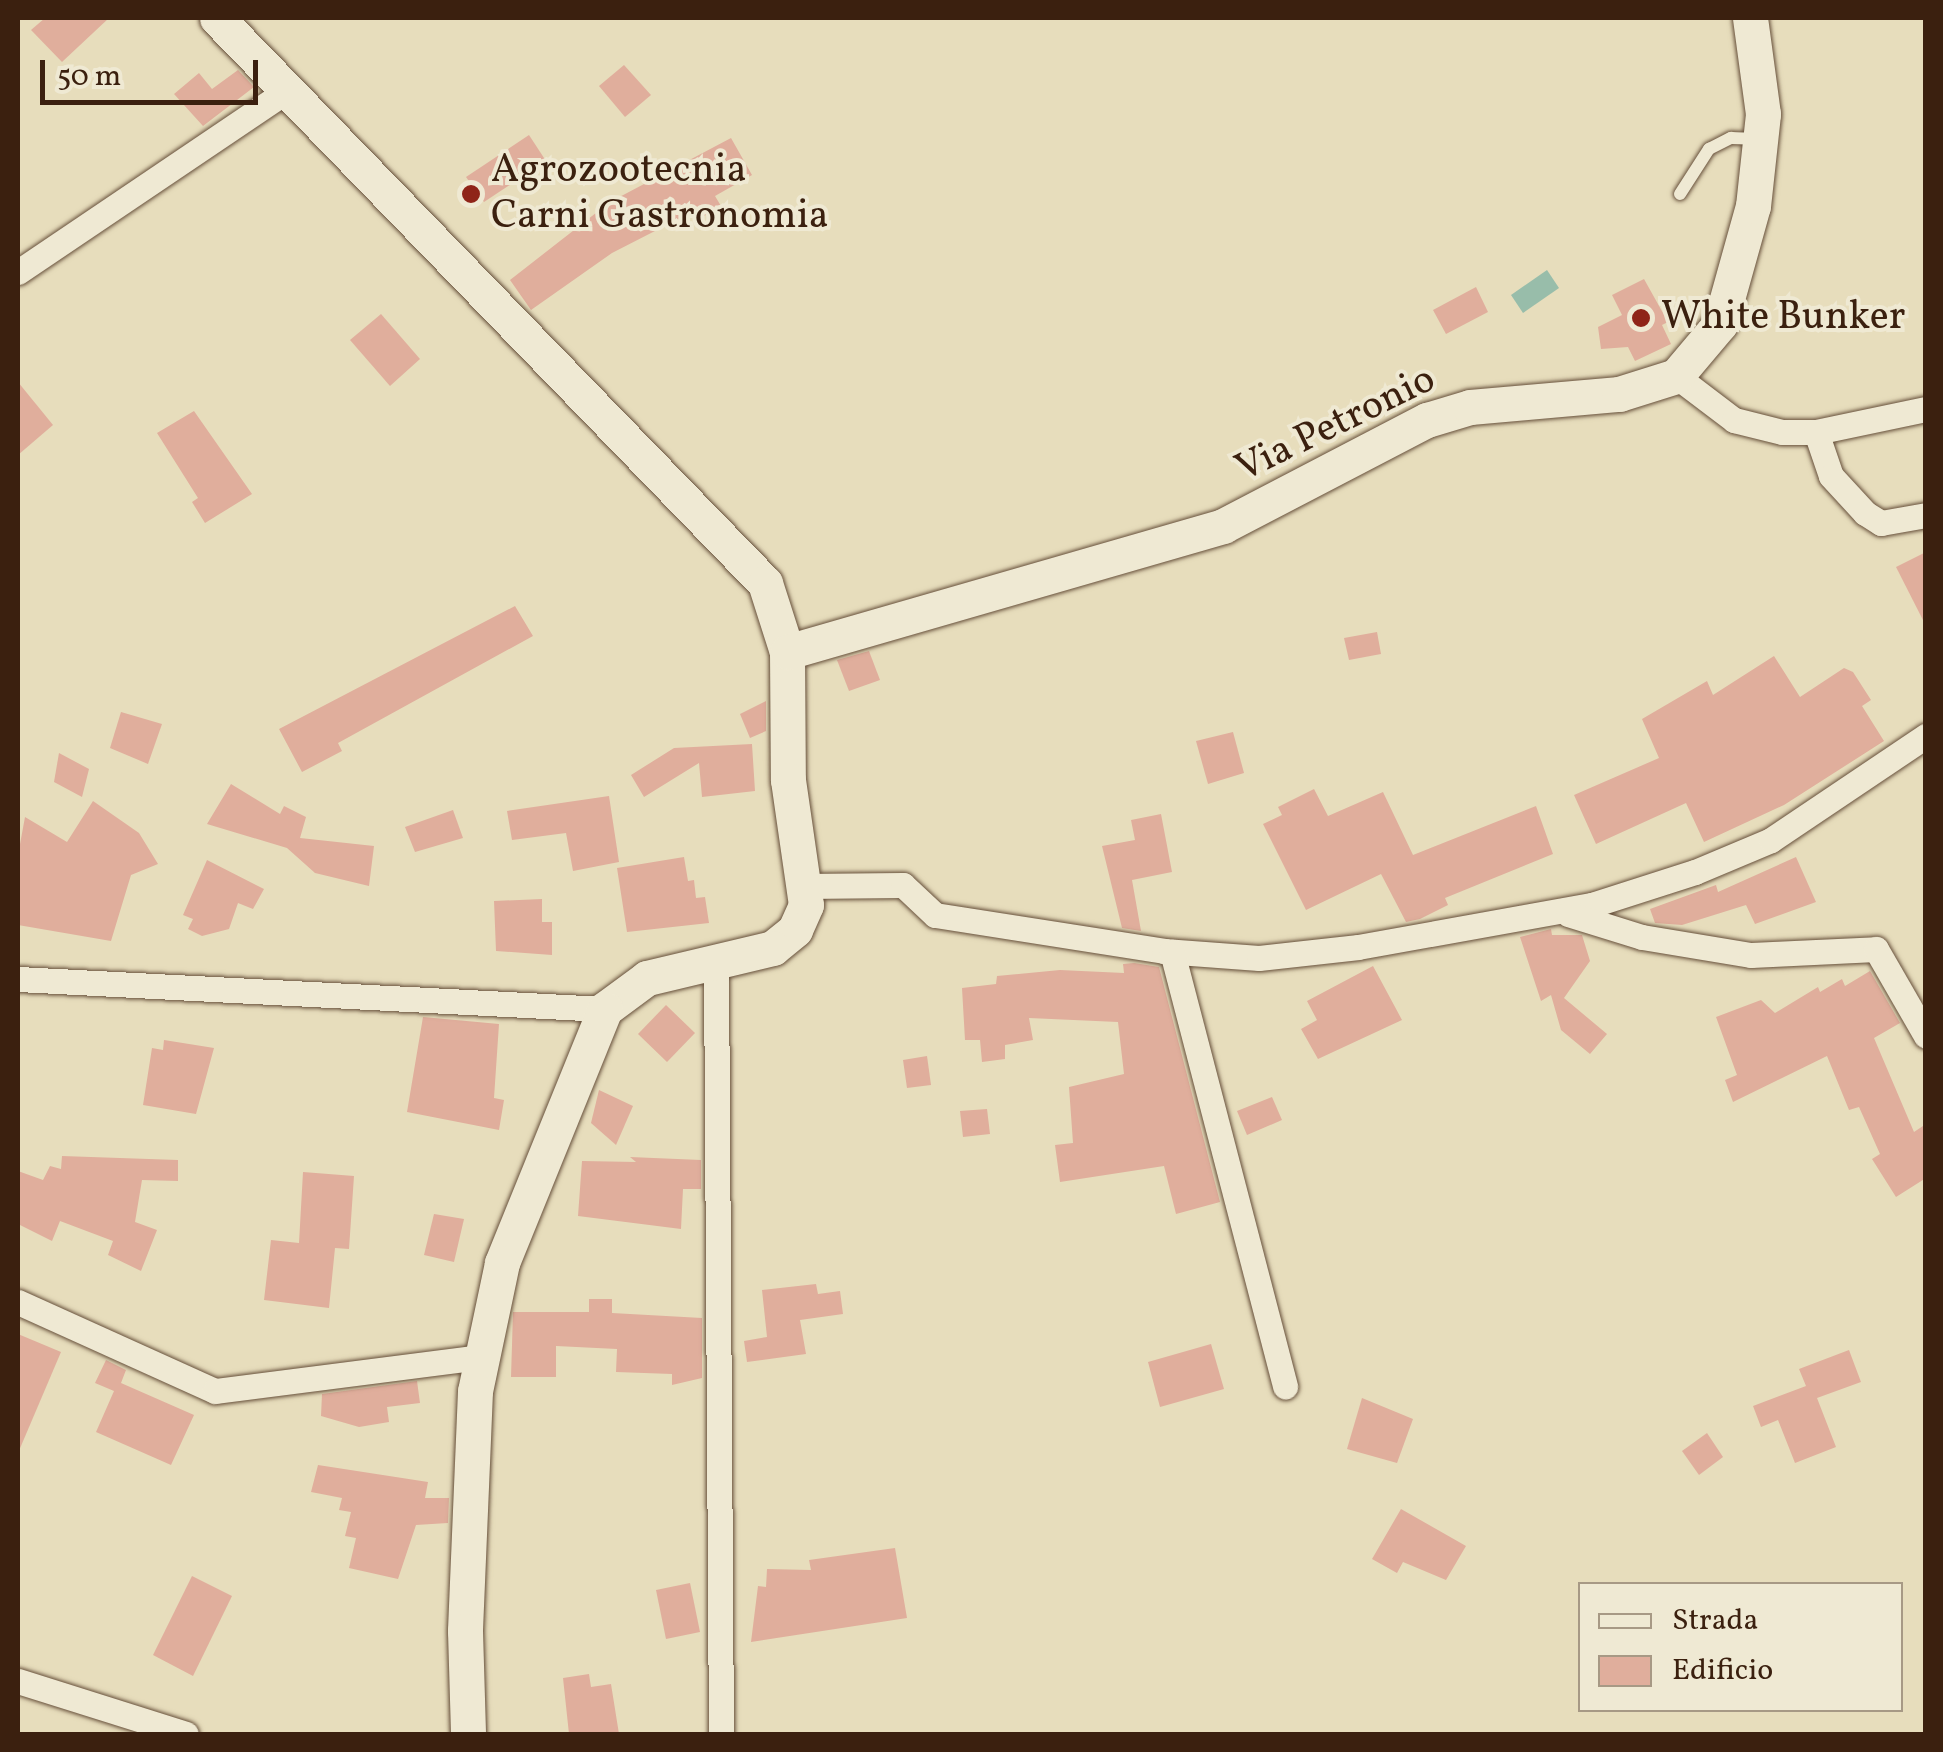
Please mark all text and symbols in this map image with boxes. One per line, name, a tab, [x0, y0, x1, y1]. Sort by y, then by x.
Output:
scale bar	[45, 40, 262, 102]
text: 50 m	[57, 56, 121, 98]
place label: Agrozootecnia Carni Gastronomia	[491, 147, 829, 241]
marker: Agrozootecnia Carni Gastronomia	[460, 183, 482, 205]
place label: White Bunker	[1661, 294, 1905, 342]
marker: White Bunker	[1630, 307, 1652, 329]
street label: Via Petronio	[1228, 356, 1444, 494]
legend	[1578, 1582, 1903, 1712]
text: Strada	[1672, 1600, 1758, 1642]
text: Edificio	[1672, 1650, 1773, 1692]

